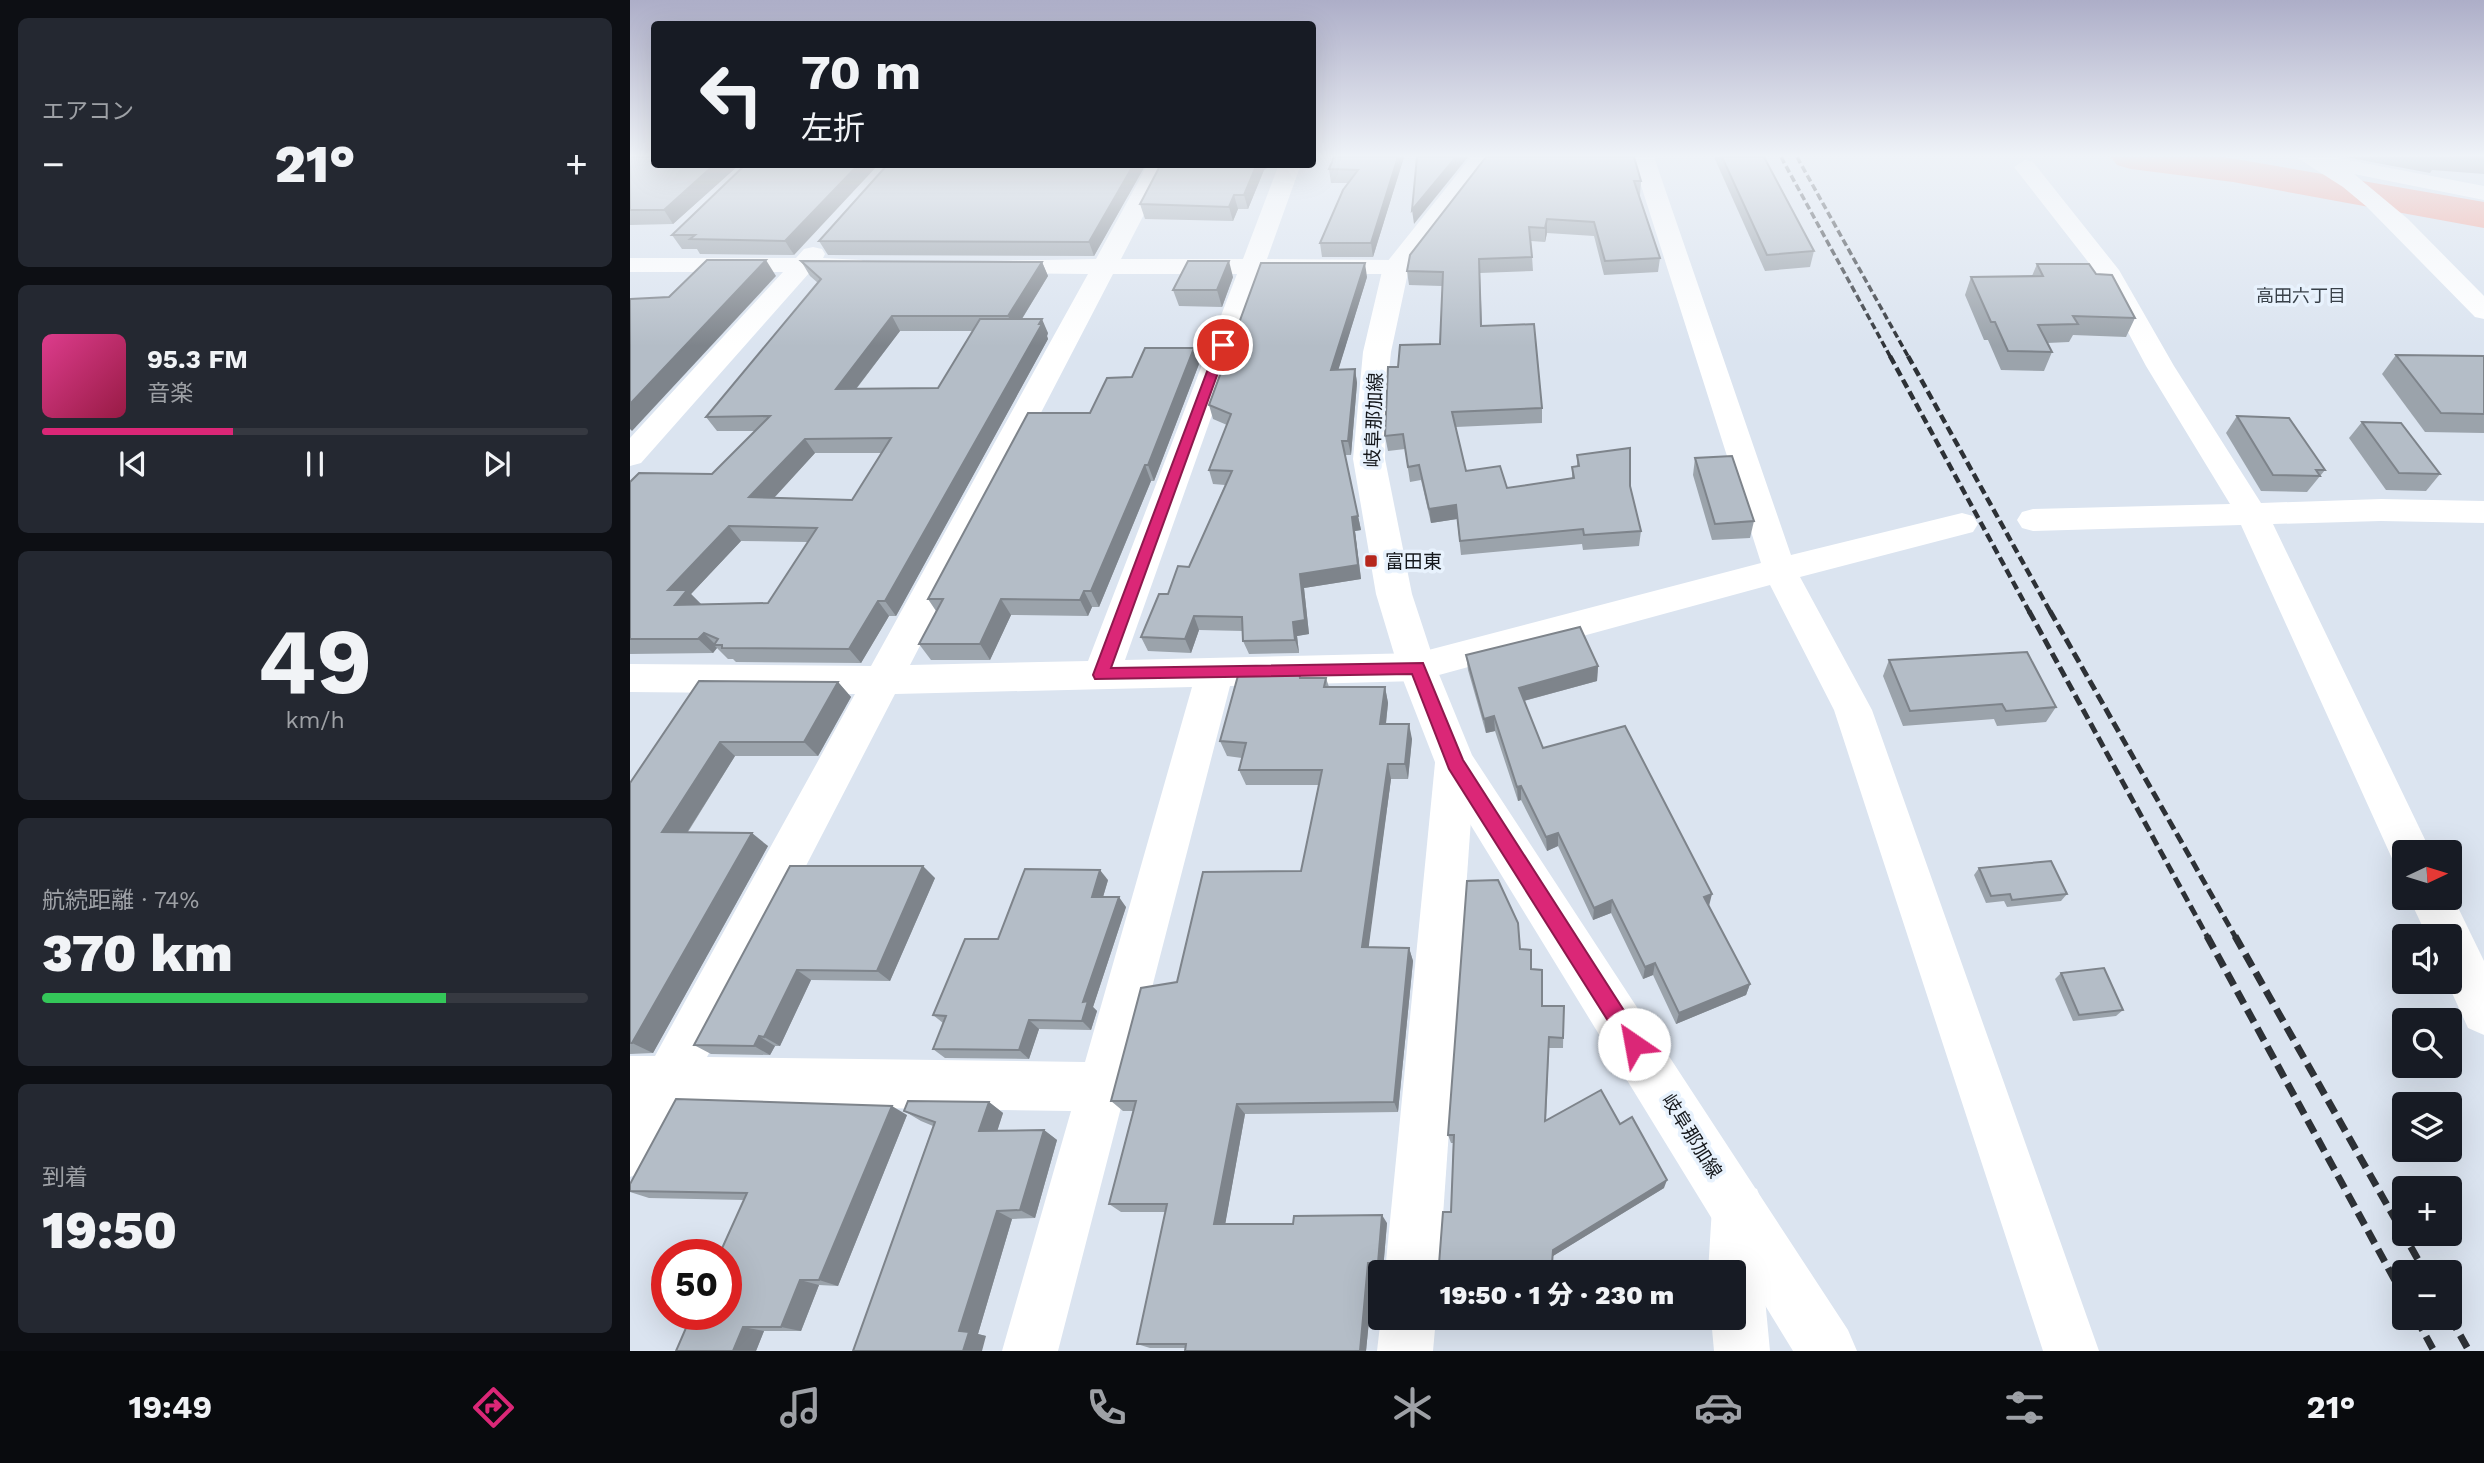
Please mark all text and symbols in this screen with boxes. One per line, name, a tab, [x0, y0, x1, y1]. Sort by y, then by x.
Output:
text: 70 m	[801, 43, 921, 101]
icon: left	[686, 49, 777, 140]
text: エアコン	[42, 98, 134, 125]
text: 左折	[801, 109, 865, 147]
text: 21°	[275, 134, 355, 195]
text: −	[42, 142, 65, 186]
text: +	[565, 142, 588, 186]
district label: 高田六丁目	[2256, 285, 2346, 306]
pin	[1193, 315, 1253, 375]
icon: arrive	[1204, 326, 1242, 364]
text: 95.3 FM	[147, 344, 248, 374]
street label: 岐阜那加線	[1361, 372, 1387, 468]
text: 音楽	[147, 380, 193, 407]
icon: previous	[114, 445, 152, 483]
icon: pause	[296, 445, 334, 483]
icon: next	[478, 445, 516, 483]
place label: 富田東	[1385, 550, 1442, 573]
marker: 富田東	[1363, 553, 1379, 569]
text: 49	[258, 608, 372, 715]
text: km/h	[285, 707, 345, 734]
north arrow	[2392, 840, 2462, 910]
map controls	[2392, 840, 2462, 1330]
text: 航続距離 · 74%	[42, 887, 199, 914]
text: 370 km	[42, 923, 233, 984]
button: sound	[2392, 924, 2462, 994]
position arrow	[1597, 1007, 1671, 1081]
button: search	[2392, 1008, 2462, 1078]
street label: 岐阜那加線	[1657, 1090, 1727, 1182]
button: layers	[2392, 1092, 2462, 1162]
text: 到着	[42, 1164, 88, 1191]
button: +	[2392, 1176, 2462, 1246]
text: 19:50	[42, 1200, 177, 1261]
speed limit sign: 50	[651, 1239, 742, 1330]
button: −	[2392, 1260, 2462, 1330]
text: 19:50 · 1 分 · 230 m	[1440, 1280, 1674, 1310]
icon: directions	[469, 1383, 518, 1432]
icon: music	[776, 1383, 825, 1432]
icon: phone	[1082, 1383, 1131, 1432]
icon: climate	[1388, 1383, 1437, 1432]
icon: car	[1694, 1383, 1743, 1432]
icon: filters	[2000, 1383, 2049, 1432]
text: 19:49	[129, 1388, 212, 1426]
text: 21°	[2307, 1388, 2355, 1426]

